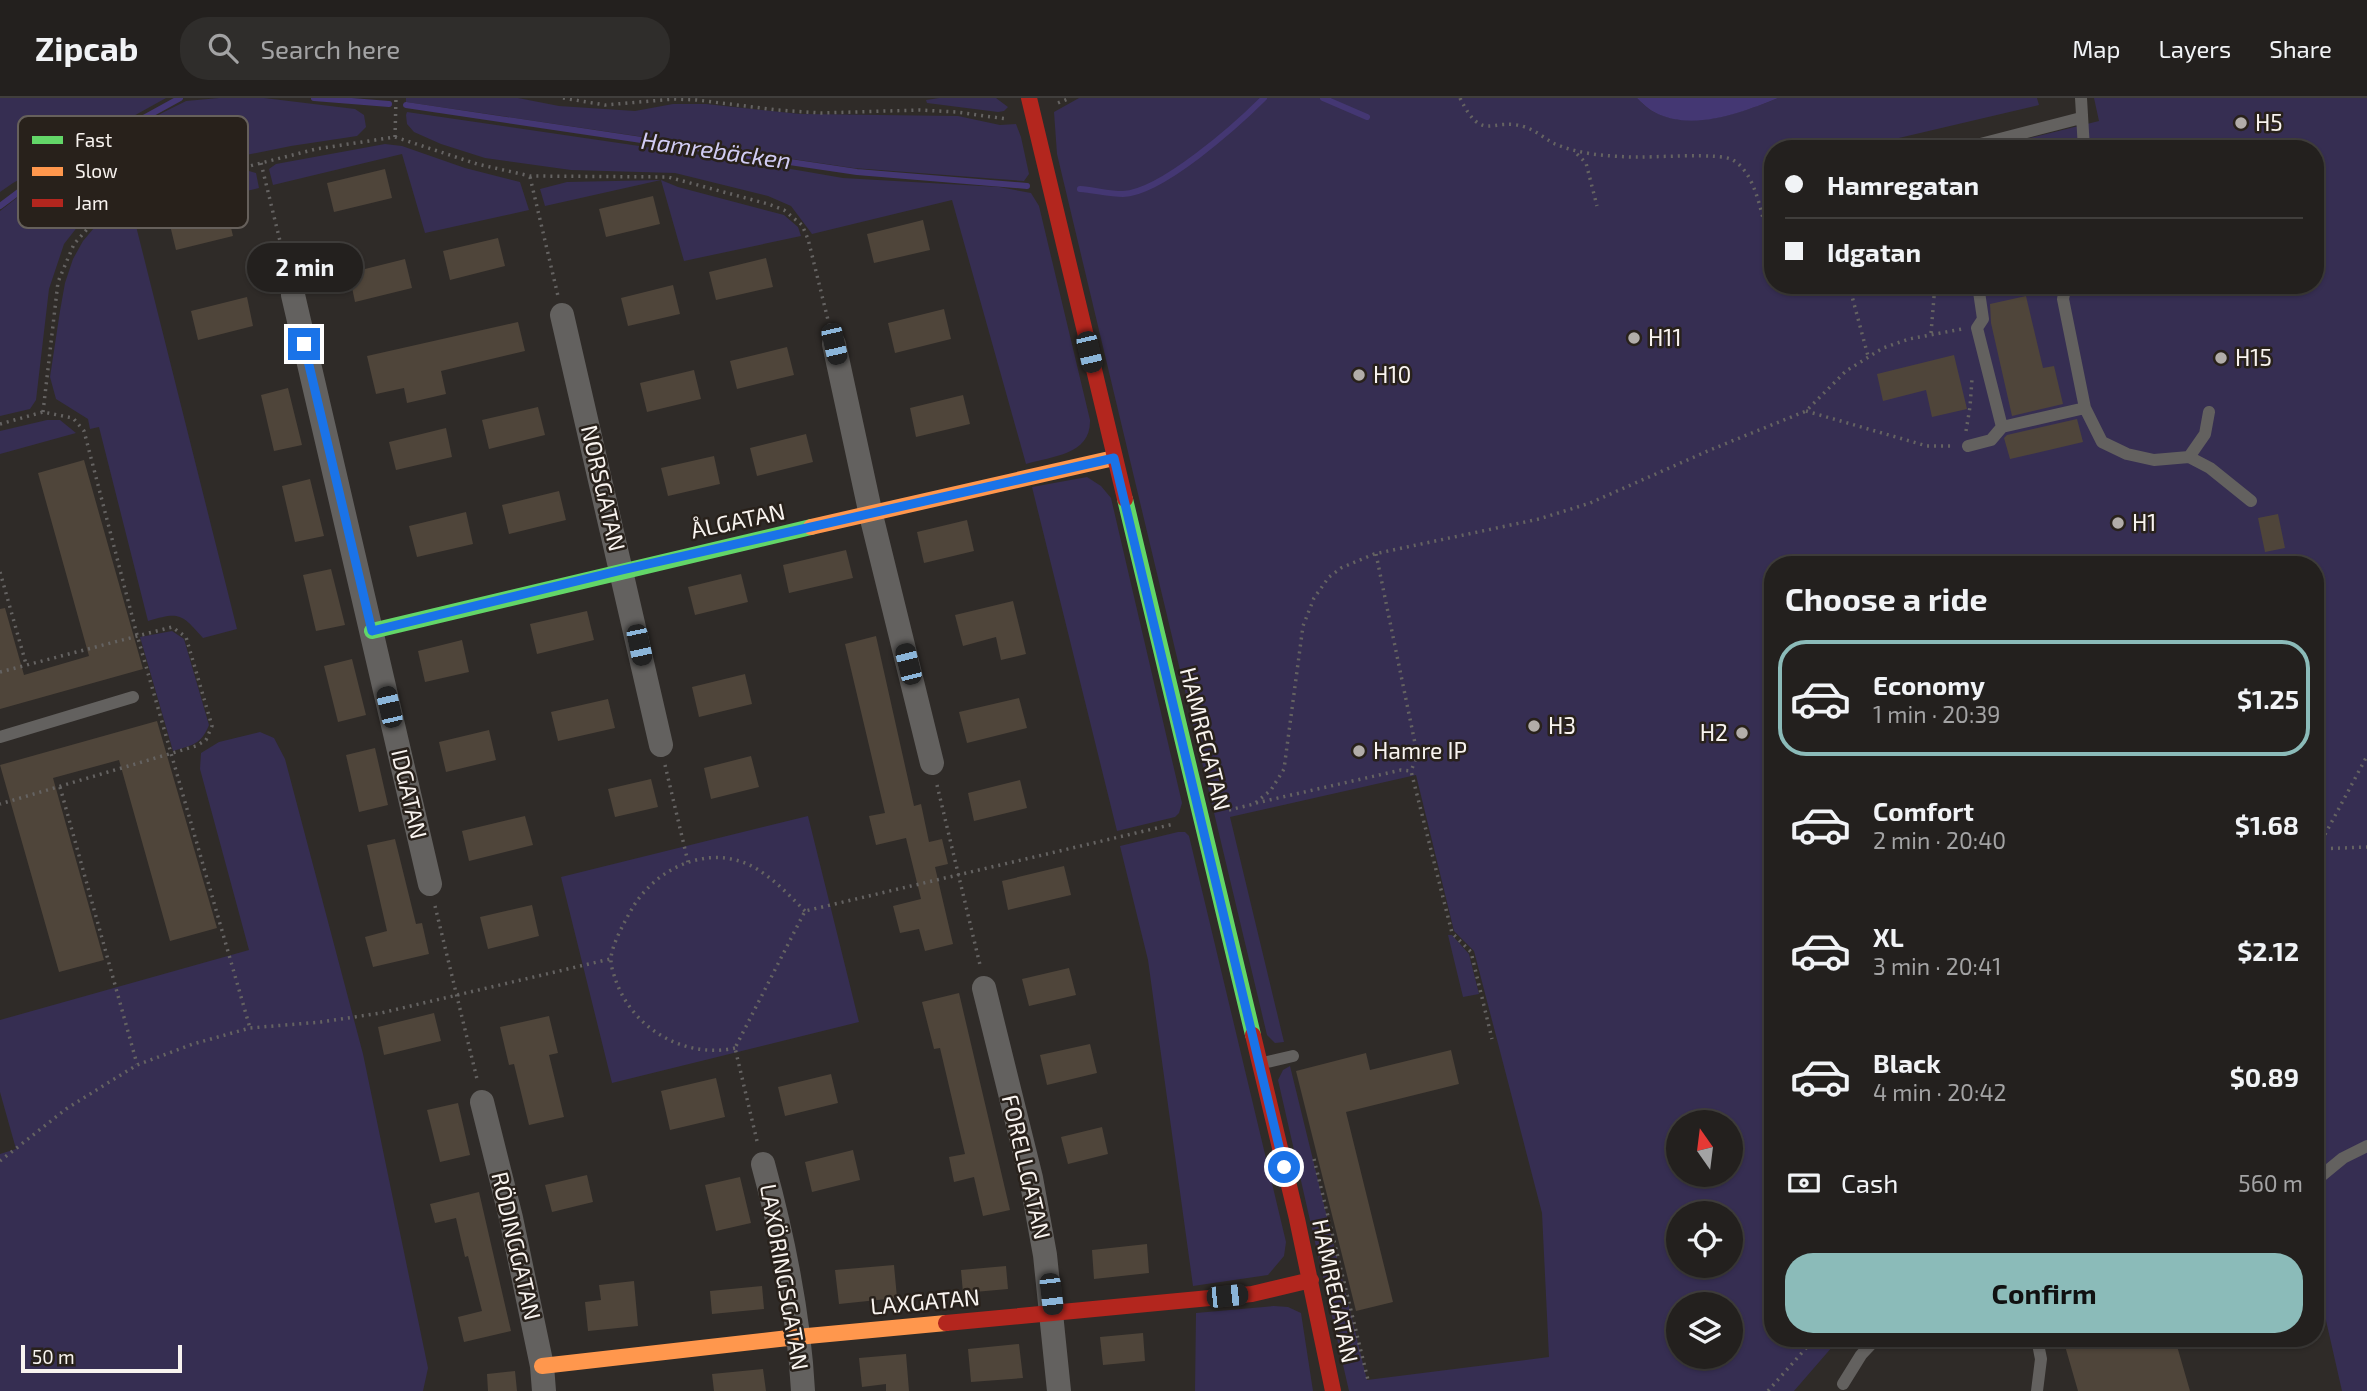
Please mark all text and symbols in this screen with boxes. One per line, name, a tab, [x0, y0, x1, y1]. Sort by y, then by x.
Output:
search box	[180, 17, 670, 80]
text: Zipcab	[35, 28, 138, 68]
icon: search	[204, 29, 242, 67]
text: Search here	[260, 33, 400, 64]
text: Map	[2072, 34, 2120, 63]
text: Layers	[2158, 34, 2231, 63]
text: Share	[2269, 34, 2332, 63]
place label: H5	[2255, 108, 2283, 136]
marker: H5	[2233, 115, 2249, 131]
legend	[18, 116, 248, 228]
water label: Hamrebäcken	[639, 125, 793, 174]
text: Fast	[75, 128, 112, 151]
text: Slow	[75, 159, 118, 182]
text: Hamregatan	[1827, 169, 1979, 200]
text: Jam	[75, 191, 109, 214]
text: Idgatan	[1827, 236, 1921, 267]
callout: 2 min	[246, 243, 362, 292]
text: 2 min	[276, 253, 334, 281]
car	[820, 321, 849, 367]
place label: H11	[1648, 323, 1682, 351]
route end	[288, 328, 320, 360]
car	[1075, 329, 1104, 375]
marker: H11	[1626, 330, 1642, 346]
place label: H15	[2235, 343, 2272, 371]
marker: H15	[2213, 350, 2229, 366]
place label: H10	[1373, 360, 1411, 388]
marker: H10	[1351, 367, 1367, 383]
street label: NORSGATAN	[576, 422, 632, 554]
street label: ÅLGATAN	[688, 496, 788, 544]
place label: H1	[2132, 508, 2157, 536]
marker: H1	[2110, 515, 2126, 531]
text: Choose a ride	[1785, 579, 1988, 617]
car	[625, 622, 654, 668]
car	[893, 641, 924, 687]
street label: HAMREGATAN	[1175, 664, 1237, 813]
icon: car	[1789, 667, 1852, 730]
text: Economy	[1873, 669, 1985, 700]
text: $1.25	[2237, 683, 2299, 714]
car	[375, 684, 404, 730]
text: 1 min · 20:39	[1873, 700, 2000, 728]
place label: H3	[1548, 711, 1576, 739]
marker: H3	[1526, 718, 1542, 734]
place label: H2	[1700, 718, 1728, 746]
marker: H2	[1734, 725, 1750, 741]
place label: Hamre IP	[1373, 736, 1467, 764]
marker: Hamre IP	[1351, 743, 1367, 759]
street label: IDGATAN	[386, 746, 434, 841]
icon: car	[1789, 793, 1852, 856]
text: Comfort	[1873, 795, 1974, 826]
text: $1.68	[2235, 809, 2299, 840]
text: 2 min · 20:40	[1873, 826, 2006, 854]
icon: car	[1789, 919, 1852, 982]
text: XL	[1873, 921, 1904, 952]
text: $2.12	[2237, 935, 2299, 966]
text: 3 min · 20:41	[1873, 952, 2001, 980]
icon: car	[1789, 1045, 1852, 1108]
text: Black	[1873, 1047, 1941, 1078]
text: $0.89	[2230, 1061, 2299, 1092]
text: 4 min · 20:42	[1873, 1078, 2006, 1106]
street label: FORELLGATAN	[997, 1092, 1057, 1242]
north arrow	[1666, 1110, 1743, 1186]
map controls	[1666, 1110, 1743, 1369]
route start	[1268, 1151, 1300, 1183]
icon: cash	[1785, 1164, 1823, 1202]
text: Cash	[1841, 1167, 1898, 1198]
street label: RÖDINGGATAN	[486, 1169, 548, 1323]
text: 560 m	[2238, 1169, 2303, 1197]
street label: LAXÖRINGSGATAN	[755, 1181, 815, 1372]
button: locate	[1666, 1201, 1743, 1278]
street label: HAMREGATAN	[1307, 1216, 1365, 1365]
button: Confirm	[1785, 1253, 2303, 1333]
car	[1039, 1272, 1064, 1316]
street label: LAXGATAN	[869, 1282, 981, 1320]
car	[1206, 1283, 1249, 1309]
button: layers	[1666, 1292, 1743, 1369]
scale bar	[21, 1342, 182, 1374]
text: 50 m	[32, 1345, 75, 1368]

